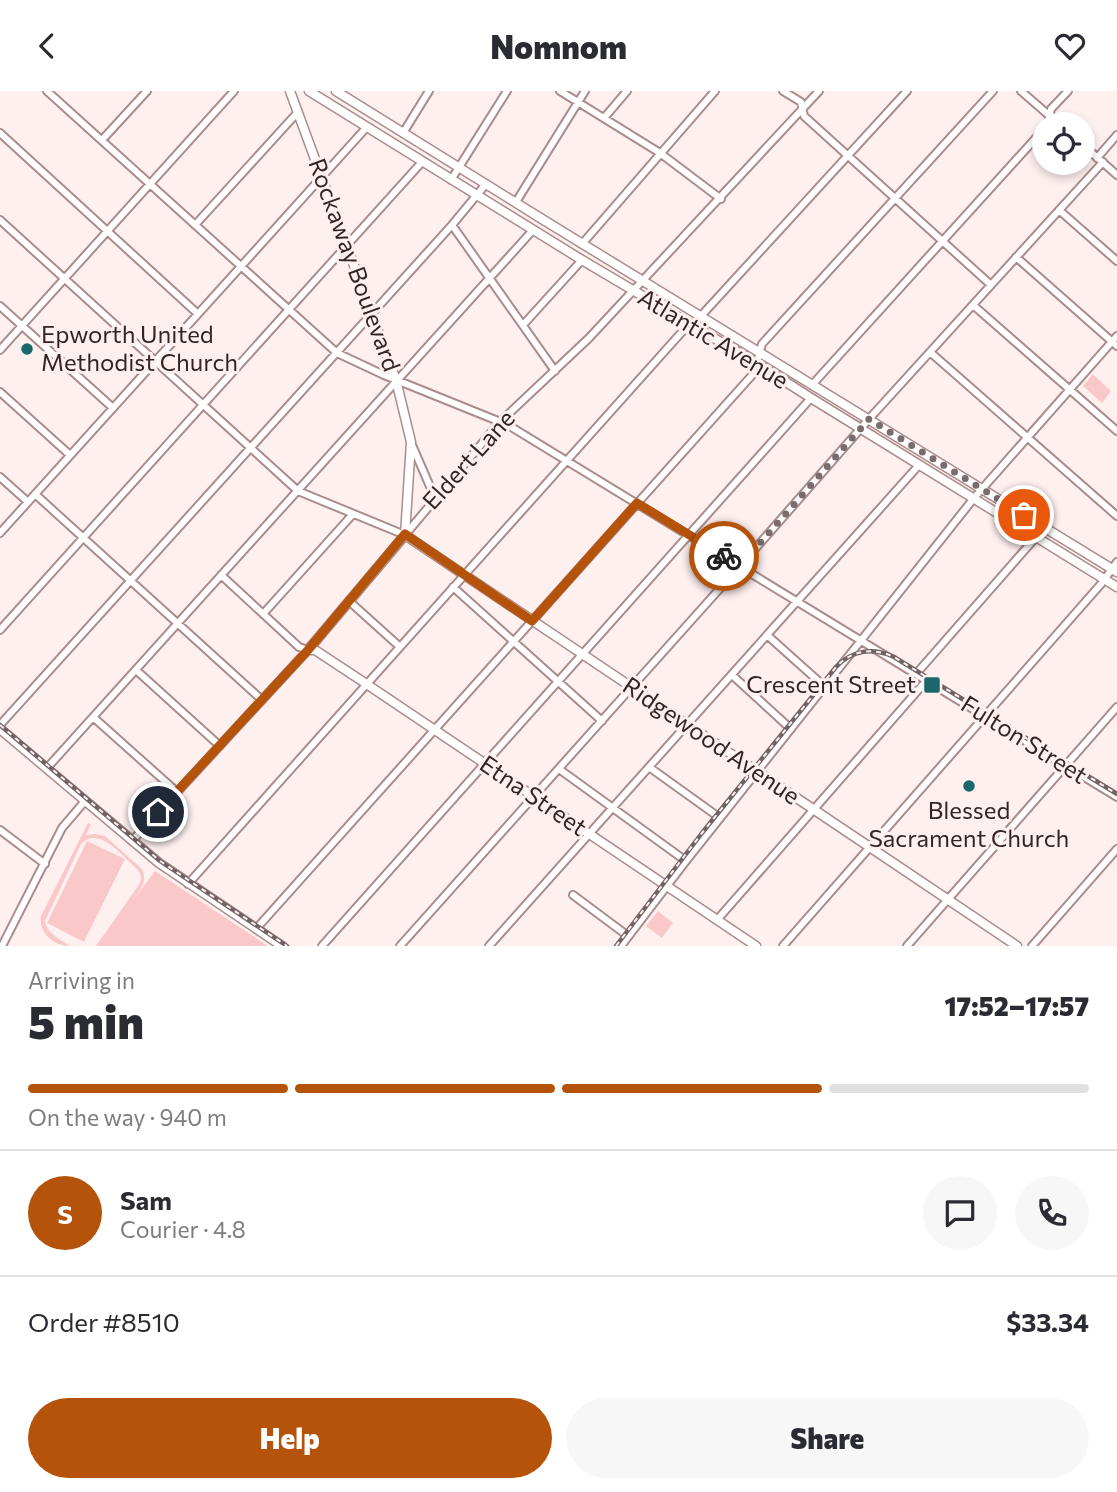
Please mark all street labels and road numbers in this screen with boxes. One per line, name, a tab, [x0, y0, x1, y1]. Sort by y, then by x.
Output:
street label: Rockaway Boulevard	[303, 154, 407, 375]
street label: Atlantic Avenue	[633, 281, 794, 394]
street label: Eldert Lane	[416, 403, 520, 515]
street label: Ridgewood Avenue	[618, 670, 806, 810]
street label: Fulton Street	[956, 689, 1093, 789]
street label: Etna Street	[475, 748, 593, 841]

